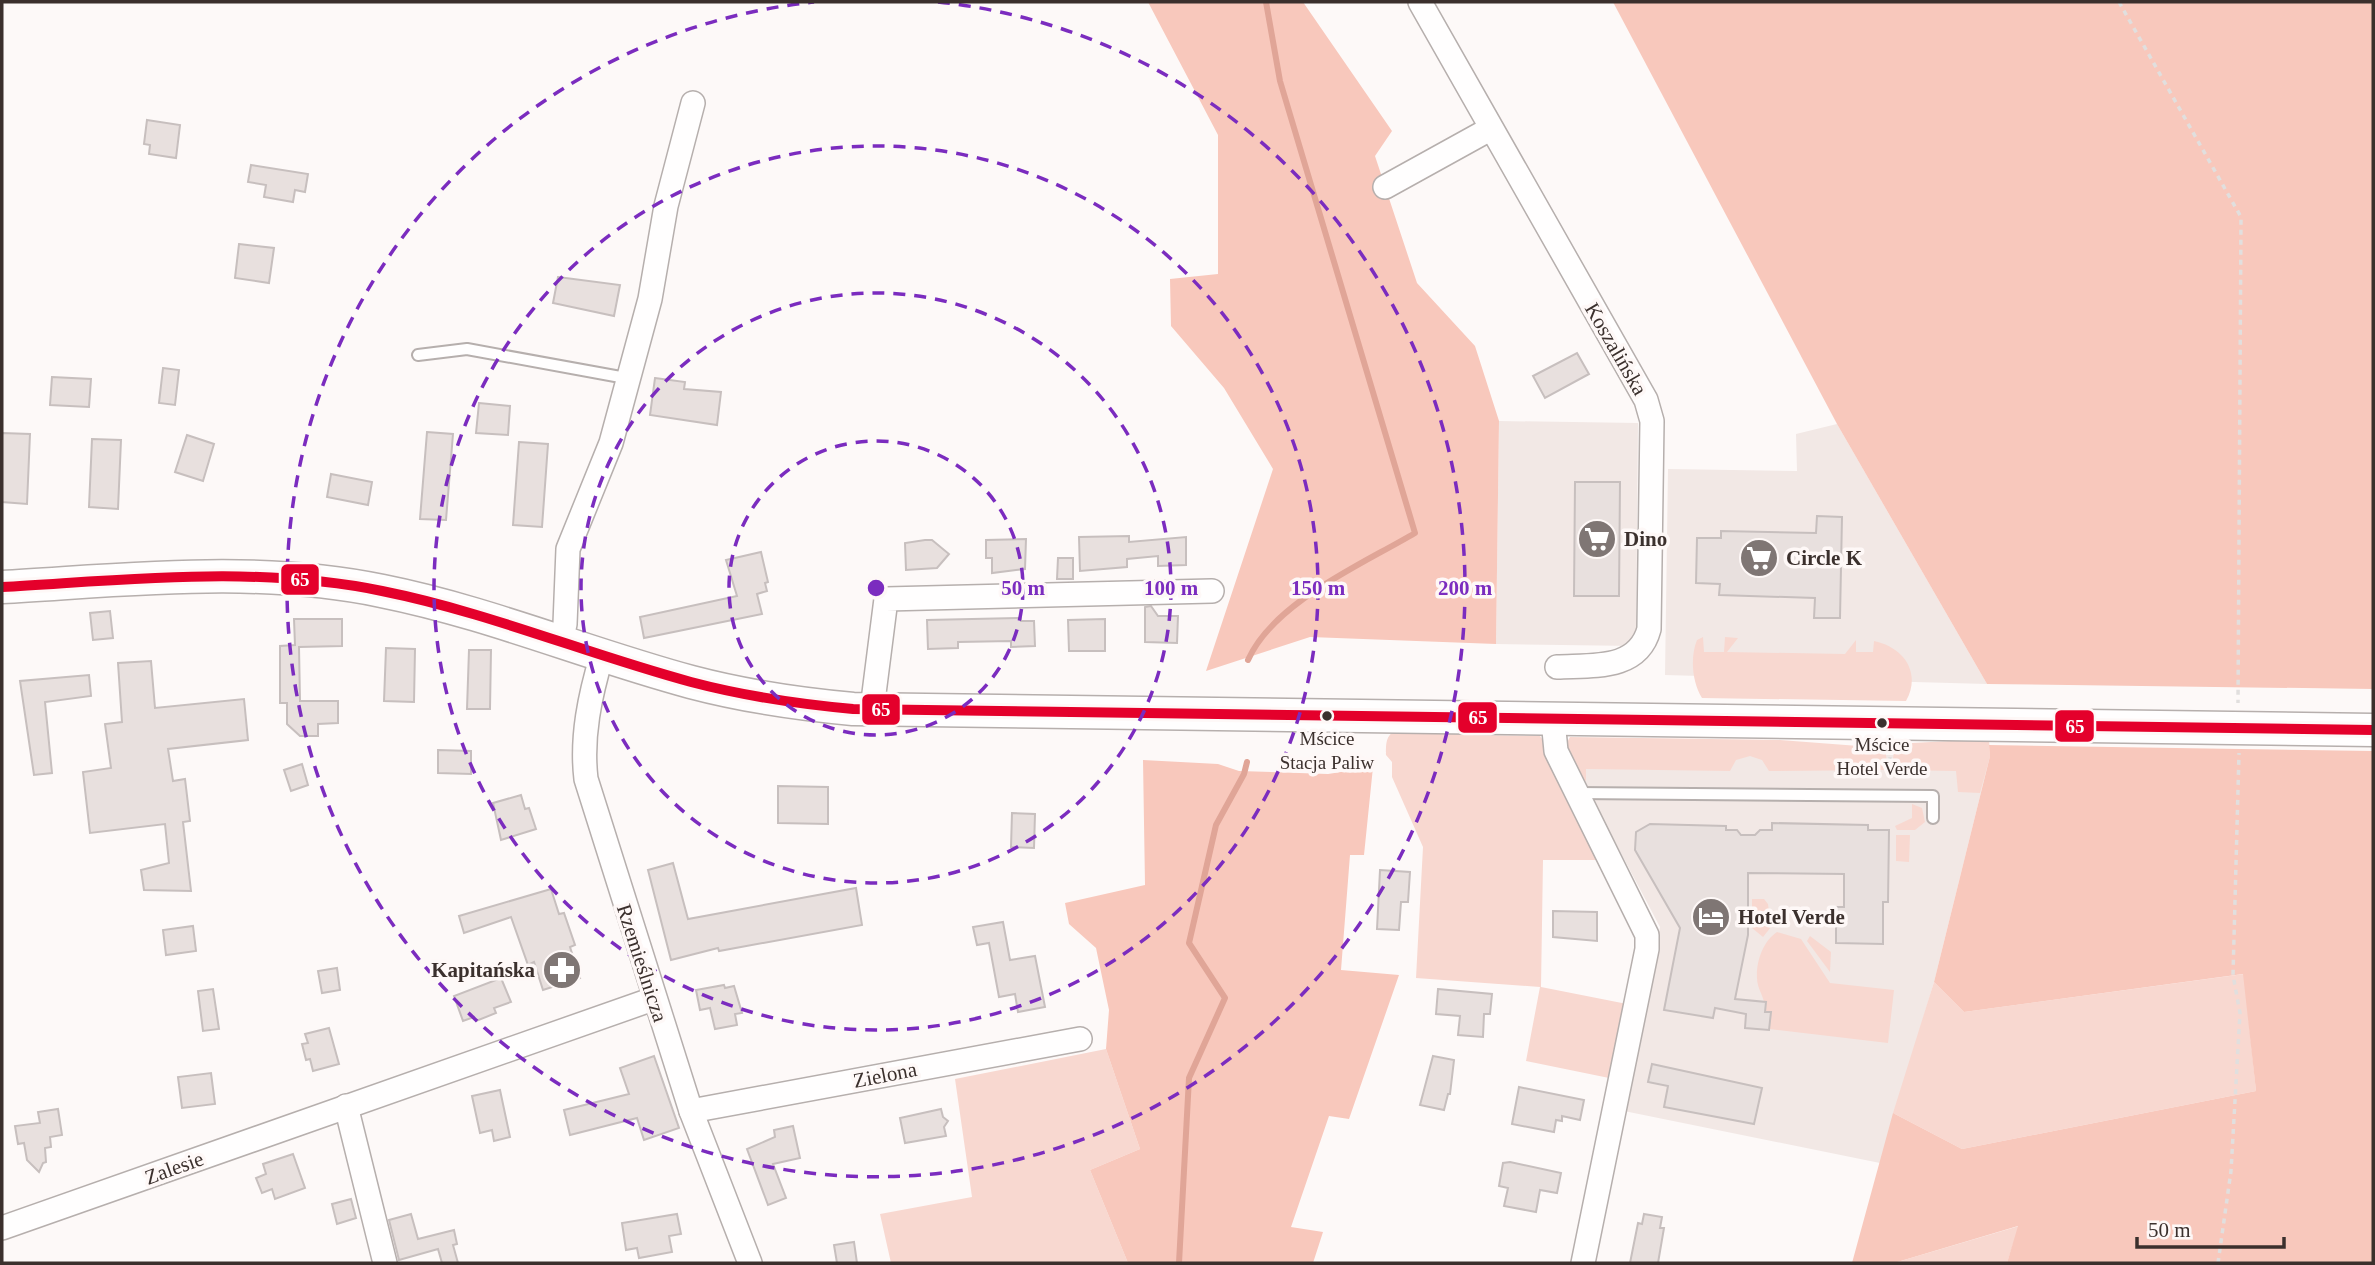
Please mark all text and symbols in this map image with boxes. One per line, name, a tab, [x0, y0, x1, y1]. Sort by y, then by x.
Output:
street label: Koszalińska	[1580, 299, 1652, 400]
supermarket icon: Dino	[1576, 518, 1618, 560]
place label: Dino	[1624, 527, 1667, 551]
supermarket icon: Circle K	[1738, 537, 1780, 579]
place label: Circle K	[1786, 546, 1863, 570]
line badge: 65	[280, 563, 320, 596]
text: 65	[291, 569, 310, 590]
centre of rings	[864, 576, 888, 600]
text: 50 m	[1001, 576, 1045, 600]
text: 100 m	[1144, 576, 1199, 600]
text: 150 m	[1291, 576, 1346, 600]
text: 200 m	[1438, 576, 1493, 600]
line badge: 65	[861, 693, 901, 726]
text: 65	[872, 699, 891, 720]
line badge: 65	[1457, 701, 1498, 734]
text: 65	[1469, 707, 1488, 728]
marker: Mścice Stacja Paliw	[1320, 709, 1334, 723]
line badge: 65	[2054, 709, 2095, 743]
marker: Mścice Hotel Verde	[1875, 716, 1889, 730]
text: 65	[2066, 716, 2085, 737]
place label: Mścice Stacja Paliw	[1280, 728, 1375, 773]
place label: Mścice Hotel Verde	[1837, 734, 1927, 779]
hotel icon: Hotel Verde	[1690, 896, 1732, 938]
street label: Rzemieślnicza	[612, 901, 673, 1026]
place label: Hotel Verde	[1738, 905, 1845, 929]
pharmacy icon: Kapitańska	[541, 949, 583, 991]
place label: Kapitańska	[431, 958, 535, 982]
street label: Zielona	[851, 1057, 919, 1093]
street label: Zalesie	[141, 1146, 207, 1190]
scale bar	[2137, 1206, 2284, 1250]
text: 50 m	[2148, 1218, 2191, 1242]

